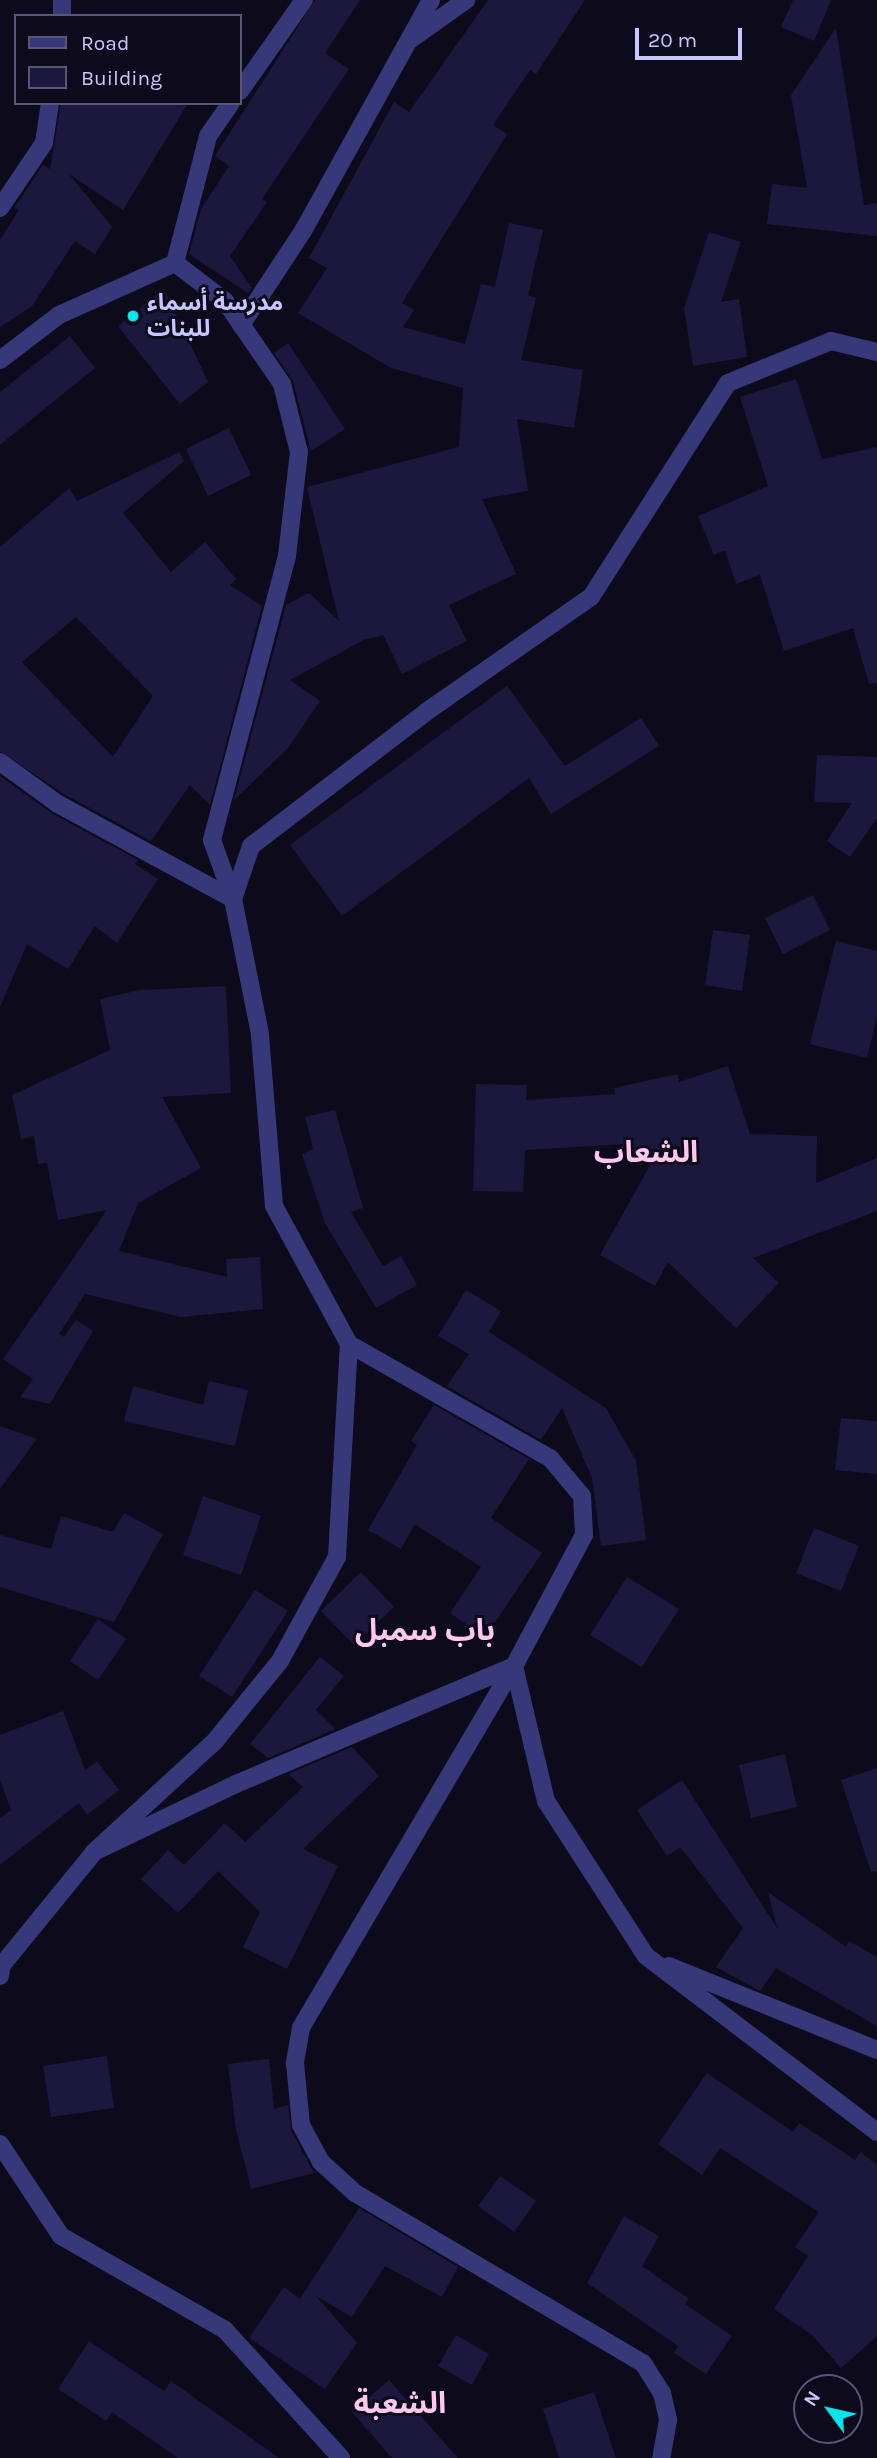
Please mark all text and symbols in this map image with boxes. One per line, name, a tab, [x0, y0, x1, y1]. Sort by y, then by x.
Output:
legend	[14, 14, 242, 105]
scale bar	[639, 14, 746, 58]
text: 20 m	[648, 28, 697, 52]
text: Road	[81, 31, 129, 55]
text: Building	[81, 66, 162, 90]
place label: مدرسة أسماء للبنات	[147, 289, 283, 343]
marker: مدرسة أسماء للبنات	[125, 308, 141, 324]
district label: الشعاب	[594, 1134, 698, 1170]
district label: باب سمبل	[355, 1612, 495, 1648]
north arrow	[793, 2374, 863, 2444]
district label: الشعبة	[354, 2385, 446, 2421]
text: N	[799, 2387, 825, 2410]

